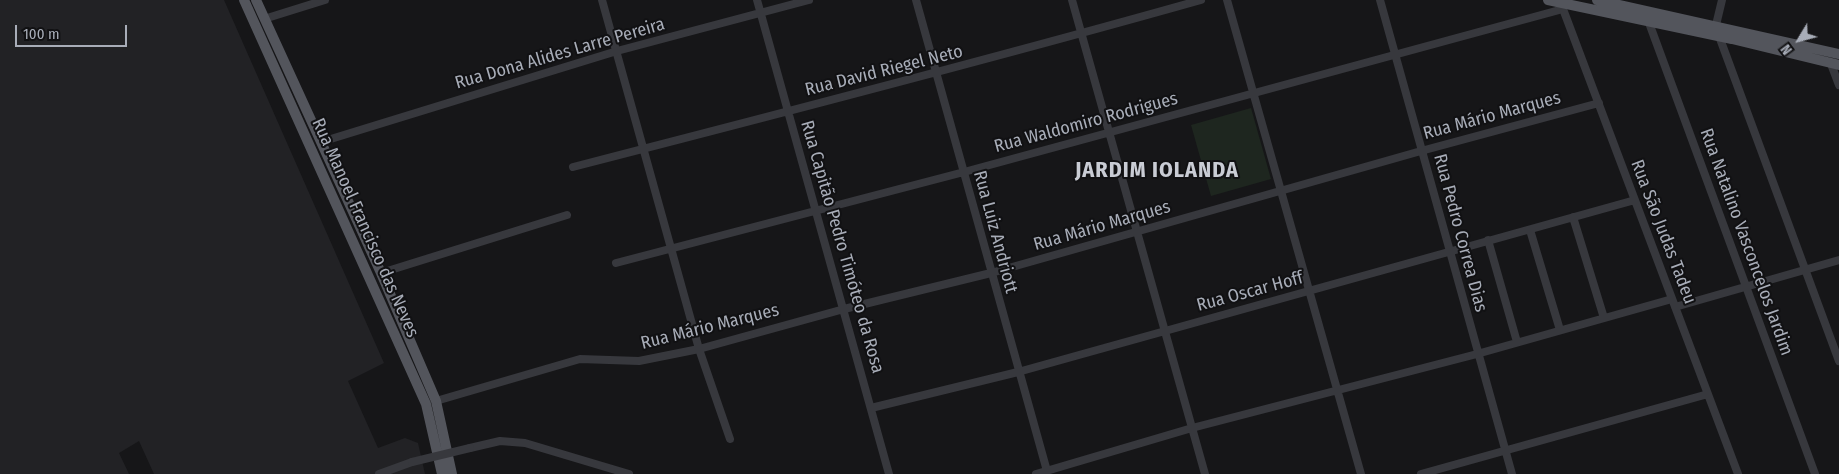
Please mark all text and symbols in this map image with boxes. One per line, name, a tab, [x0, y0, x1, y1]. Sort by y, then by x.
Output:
street label: Rua Dona Alides Larre Pereira	[453, 14, 667, 94]
scale bar	[18, 15, 130, 47]
north arrow	[1774, 15, 1824, 65]
text: 100 m	[23, 25, 60, 43]
street label: Rua David Riegel Neto	[803, 41, 965, 101]
text: N	[1777, 41, 1796, 58]
street label: Rua Mário Marques	[1421, 87, 1563, 145]
street label: Rua Waldomiro Rodrigues	[992, 88, 1180, 158]
street label: Rua Manoel Francisco das Neves	[307, 115, 423, 341]
street label: Rua Capitão Pedro Timóteo da Rosa	[796, 118, 888, 376]
street label: Rua Natalino Vasconcelos Jardim	[1695, 126, 1797, 358]
street label: Rua Pedro Correa Dias	[1429, 152, 1491, 314]
street label: Rua São Judas Tadeu	[1626, 157, 1700, 307]
district label: JARDIM IOLANDA	[1073, 158, 1241, 184]
street label: Rua Luiz Andriott	[968, 168, 1022, 296]
street label: Rua Mário Marques	[1031, 196, 1173, 256]
street label: Rua Oscar Hoff	[1194, 267, 1306, 317]
street label: Rua Mário Marques	[639, 299, 781, 355]

